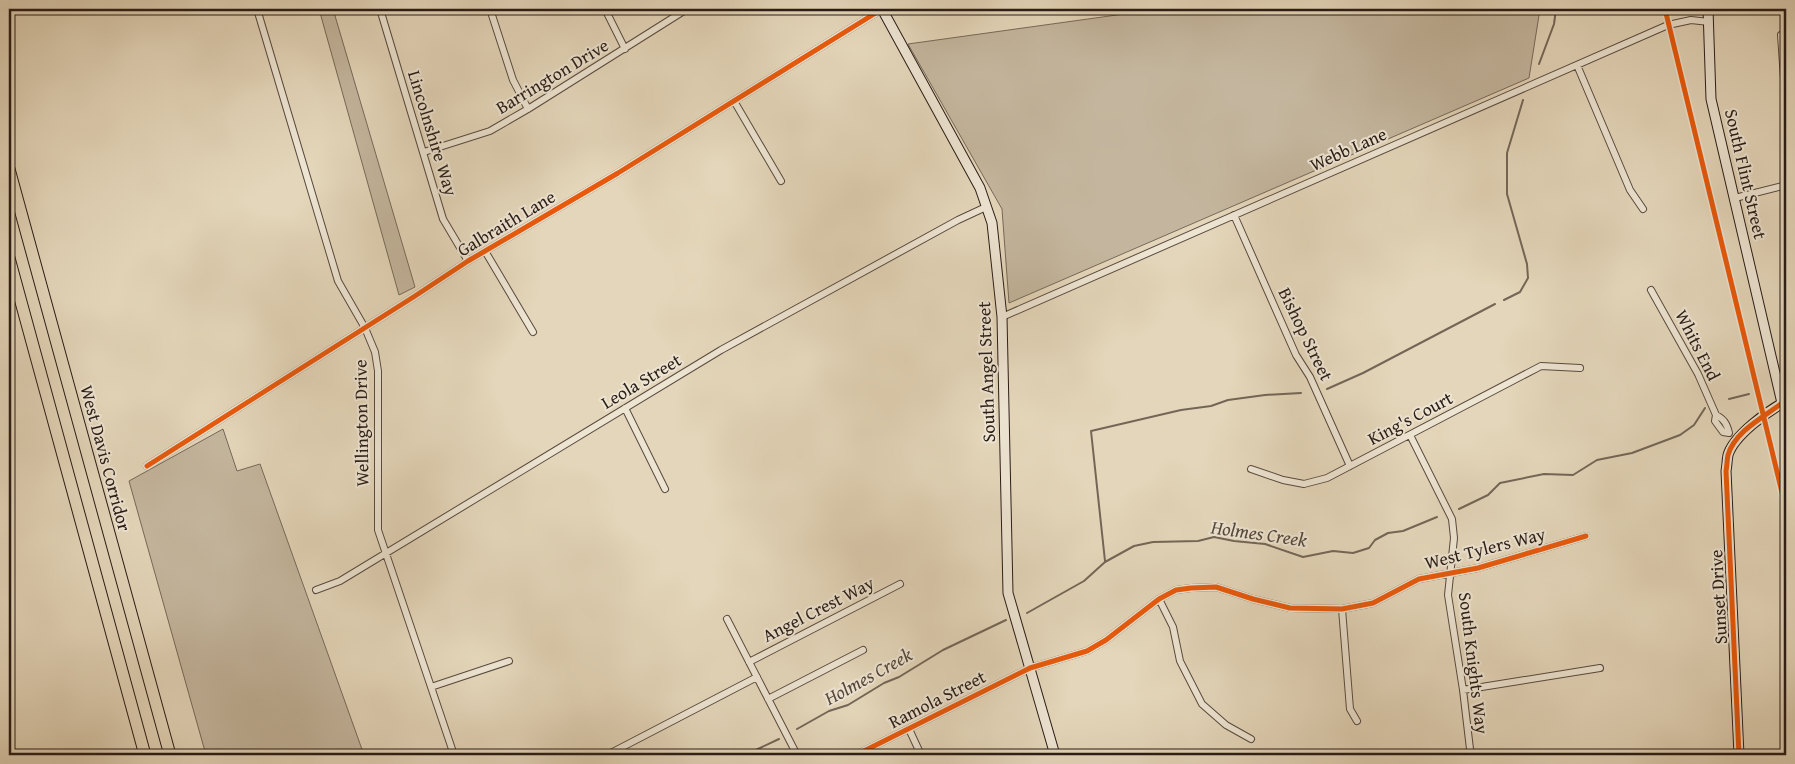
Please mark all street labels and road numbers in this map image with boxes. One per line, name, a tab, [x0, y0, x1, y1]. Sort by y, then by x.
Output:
street label: Barrington Drive	[490, 32, 614, 120]
street label: Lincolnshire Way	[401, 67, 465, 199]
street label: South Flint Street	[1718, 106, 1774, 242]
street label: Webb Lane	[1305, 120, 1391, 178]
street label: Galbraith Lane	[452, 183, 560, 263]
street label: Bishop Street	[1272, 283, 1341, 386]
street label: South Angel Street	[970, 300, 1002, 443]
street label: Whits End	[1669, 305, 1728, 386]
street label: Leola Street	[596, 346, 687, 416]
street label: Wellington Drive	[346, 359, 376, 487]
street label: West Davis Corridor	[74, 382, 139, 534]
street label: King's Court	[1363, 384, 1458, 452]
street label: West Tylers Way	[1422, 520, 1548, 576]
street label: Sunset Drive	[1702, 549, 1734, 645]
street label: Angel Crest Way	[757, 569, 879, 649]
street label: South Knights Way	[1452, 591, 1496, 735]
street label: Ramola Street	[884, 663, 991, 735]

